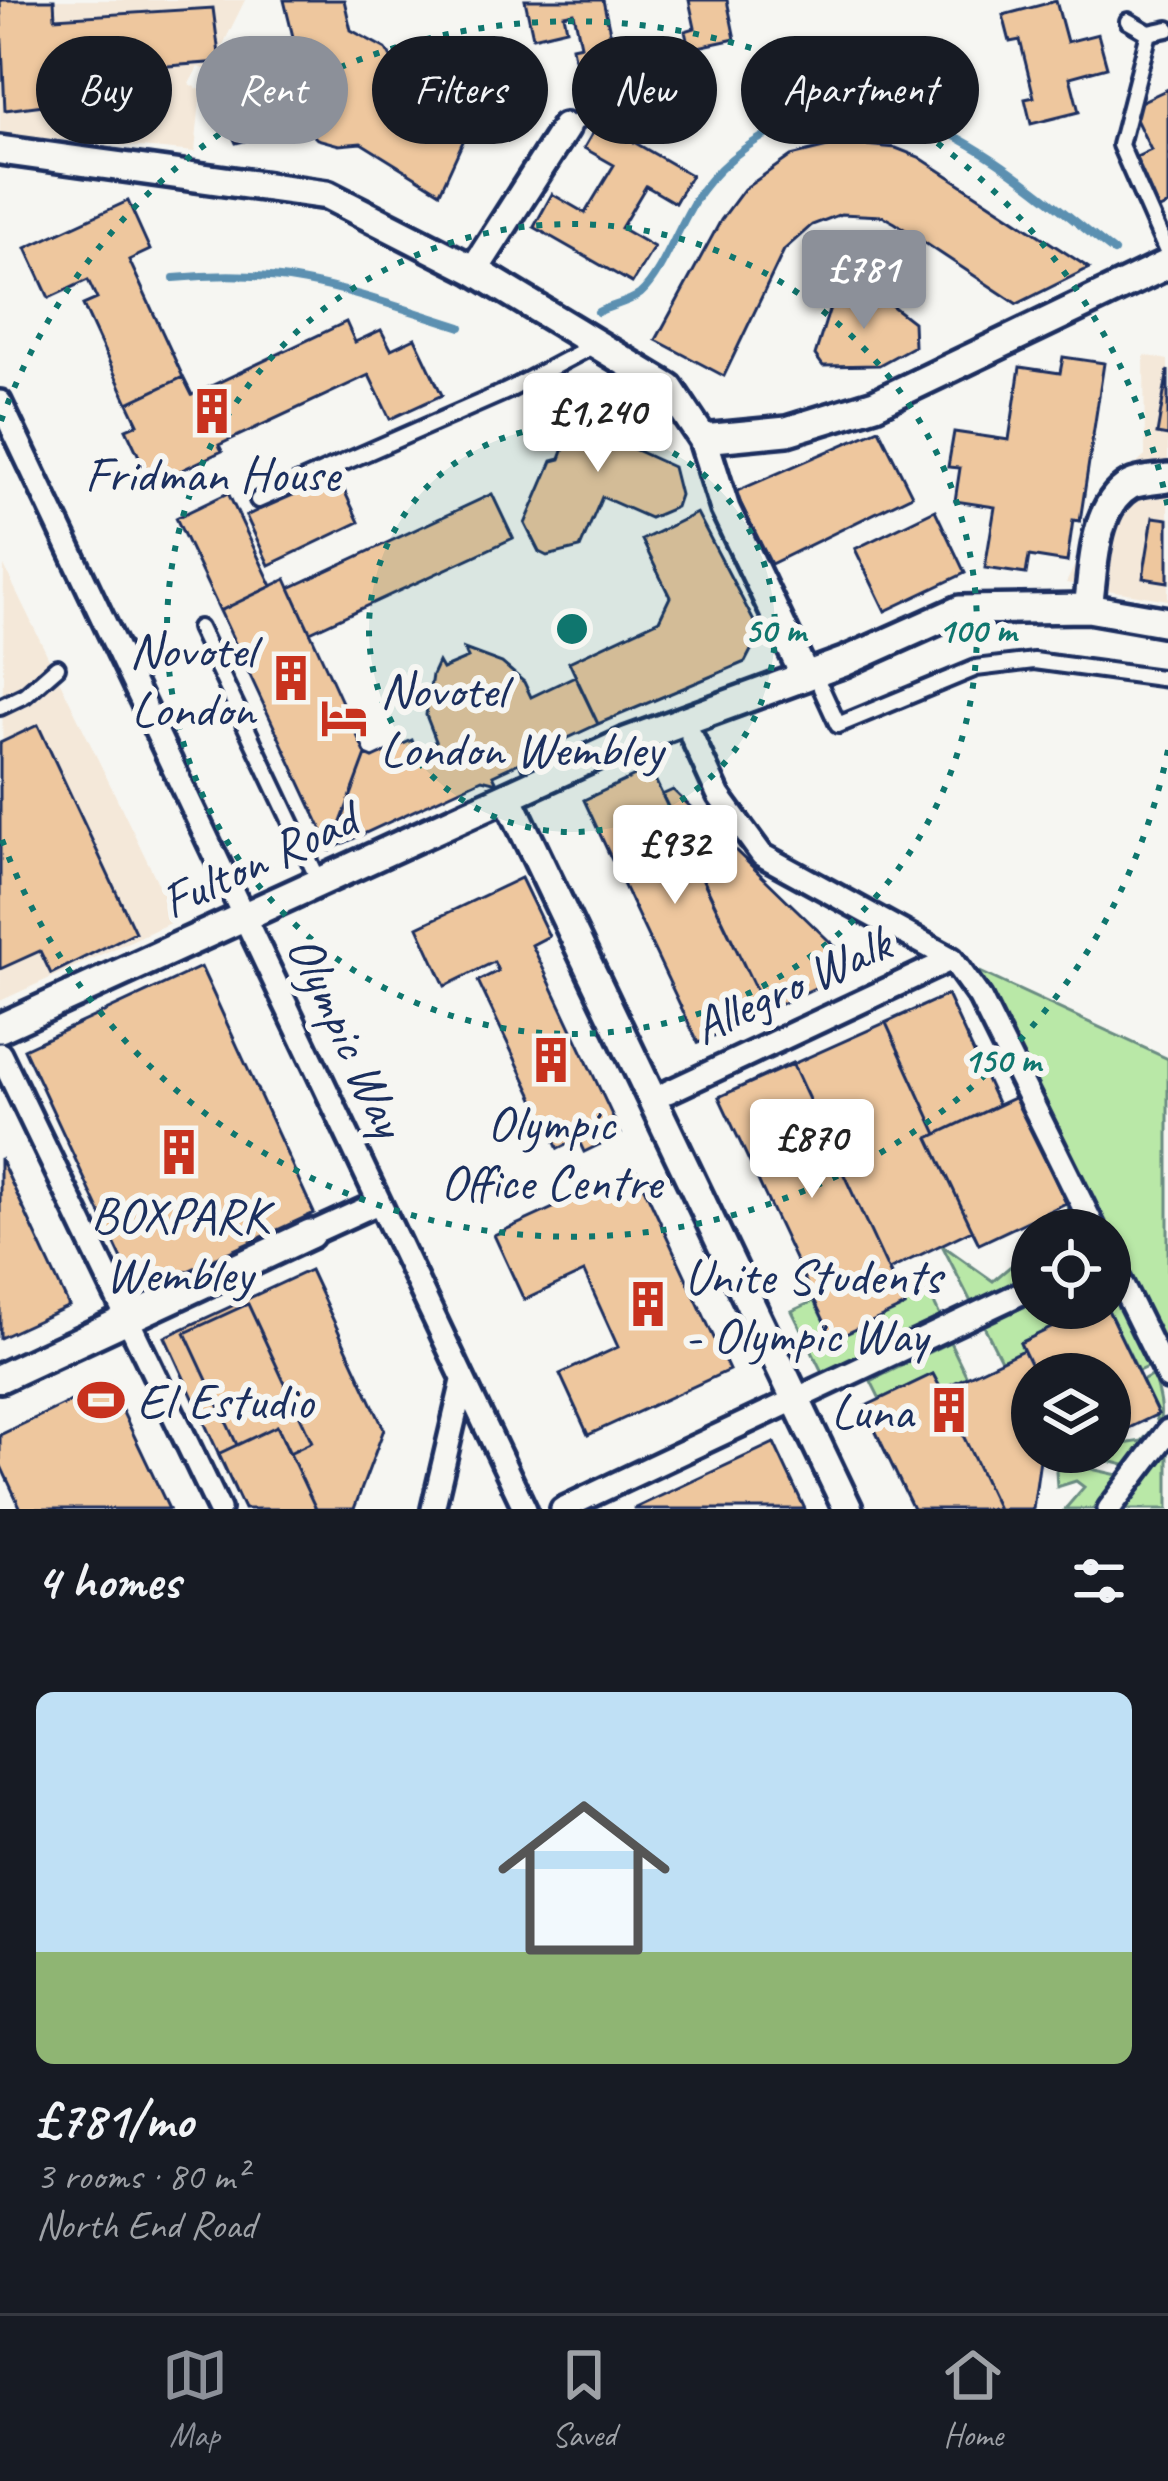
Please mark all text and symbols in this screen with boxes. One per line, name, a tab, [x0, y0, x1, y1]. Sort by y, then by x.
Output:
chip: Buy	[36, 36, 172, 144]
chip: Rent	[196, 36, 348, 144]
chip: Filters	[372, 36, 548, 144]
chip: New	[572, 36, 717, 144]
chip: Apartment	[741, 36, 979, 144]
pin: £781	[793, 230, 935, 332]
text: £781	[829, 244, 899, 293]
pin: £1,240	[500, 373, 696, 475]
building icon: Fridman House	[187, 386, 237, 436]
text: £1,240	[550, 387, 646, 436]
place label: Fridman House	[85, 442, 343, 506]
text: 50 m	[744, 607, 809, 653]
text: 100 m	[938, 607, 1019, 653]
centre of rings	[551, 608, 593, 650]
place label: Novotel London	[129, 618, 263, 741]
building icon: Novotel London	[266, 653, 316, 703]
place label: Novotel London Wembley	[380, 658, 666, 781]
hotel icon: Novotel London Wembley	[319, 693, 369, 743]
street label: Fulton Road	[151, 784, 373, 933]
pin: £932	[604, 805, 746, 907]
text: £932	[640, 819, 710, 868]
street label: Allegro Walk	[682, 910, 904, 1059]
street label: Olympic Way	[273, 925, 423, 1150]
building icon: Olympic Office Centre	[526, 1035, 576, 1085]
text: 150 m	[963, 1037, 1044, 1083]
place label: Olympic Office Centre	[440, 1091, 665, 1214]
pin: £870	[741, 1099, 883, 1201]
text: £870	[777, 1113, 847, 1162]
building icon: BOXPARK Wembley	[154, 1127, 204, 1177]
place label: BOXPARK Wembley	[91, 1183, 275, 1306]
map controls	[1011, 1209, 1131, 1473]
button: locate	[1011, 1209, 1131, 1329]
place label: Unite Students - Olympic Way	[684, 1244, 946, 1367]
building icon: Unite Students - Olympic Way	[623, 1279, 673, 1329]
button: layers	[1011, 1353, 1131, 1473]
place label: El Estudio	[137, 1369, 316, 1433]
sports icon: El Estudio	[76, 1375, 126, 1425]
place label: Luna	[831, 1379, 917, 1443]
building icon: Luna	[924, 1385, 974, 1435]
icon: filters	[1066, 1548, 1132, 1614]
text: 4 homes	[36, 1549, 180, 1613]
icon: home	[476, 1770, 692, 1986]
text: £781/mo	[36, 2088, 193, 2152]
text: 3 rooms · 80 m²	[36, 2152, 247, 2201]
text: North End Road	[36, 2201, 255, 2250]
tab: Map	[162, 2342, 228, 2456]
tab: Saved	[551, 2342, 617, 2456]
tab: Home	[940, 2342, 1006, 2456]

